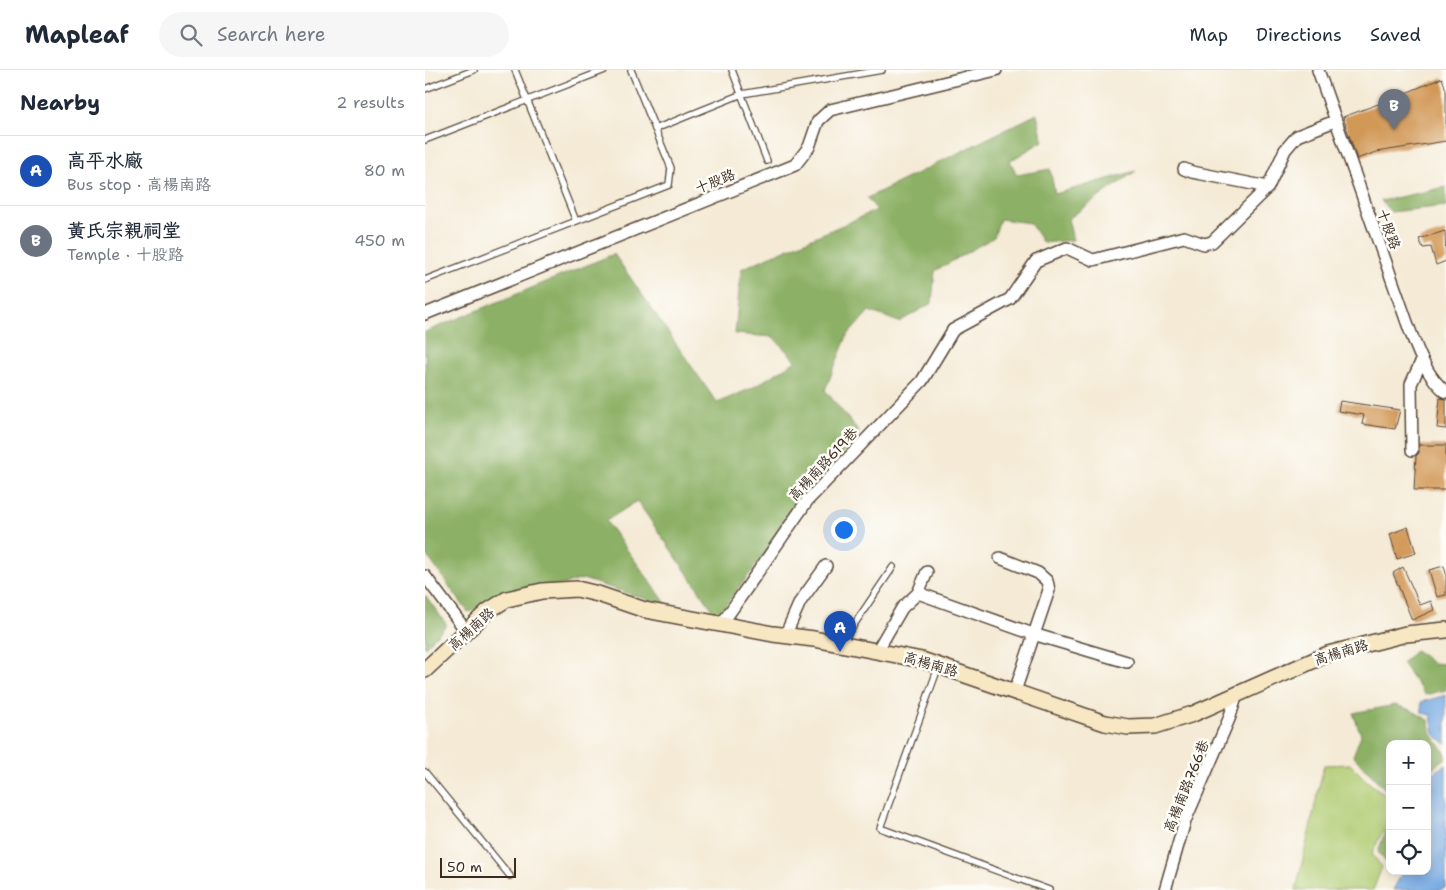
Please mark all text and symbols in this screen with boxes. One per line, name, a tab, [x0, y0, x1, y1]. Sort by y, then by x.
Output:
search box	[159, 12, 509, 57]
text: Mapleaf	[25, 19, 129, 51]
icon: search	[177, 21, 205, 49]
text: Search here	[217, 22, 325, 47]
text: Map	[1190, 23, 1228, 47]
text: Directions	[1256, 23, 1342, 47]
text: Saved	[1370, 23, 1421, 47]
text: Nearby	[20, 89, 100, 117]
pin: B	[1378, 89, 1410, 130]
text: 2 results	[336, 92, 405, 113]
text: 高平水廠	[67, 148, 143, 173]
text: A	[30, 160, 42, 181]
text: 80 m	[364, 160, 405, 181]
street label: 十股路	[692, 165, 738, 197]
text: Bus stop · 高楊南路	[67, 174, 211, 195]
street label: 十股路	[1373, 206, 1405, 252]
text: 黃氏宗親祠堂	[67, 218, 181, 243]
text: B	[31, 230, 41, 251]
text: 450 m	[354, 230, 405, 251]
text: Temple · 十股路	[67, 244, 184, 265]
street label: 高楊南路619巷	[784, 423, 862, 504]
your location	[831, 517, 857, 543]
street label: 高楊南路	[444, 604, 498, 654]
pin: A	[824, 611, 856, 652]
street label: 高楊南路	[1312, 635, 1370, 669]
street label: 高楊南路	[902, 648, 960, 680]
street label: 高楊南路766巷	[1159, 736, 1213, 835]
map controls	[1386, 740, 1431, 875]
button: +	[1386, 740, 1431, 785]
button: −	[1386, 785, 1431, 830]
button: locate	[1386, 830, 1431, 875]
scale bar	[440, 855, 516, 878]
text: 50 m	[447, 858, 482, 876]

